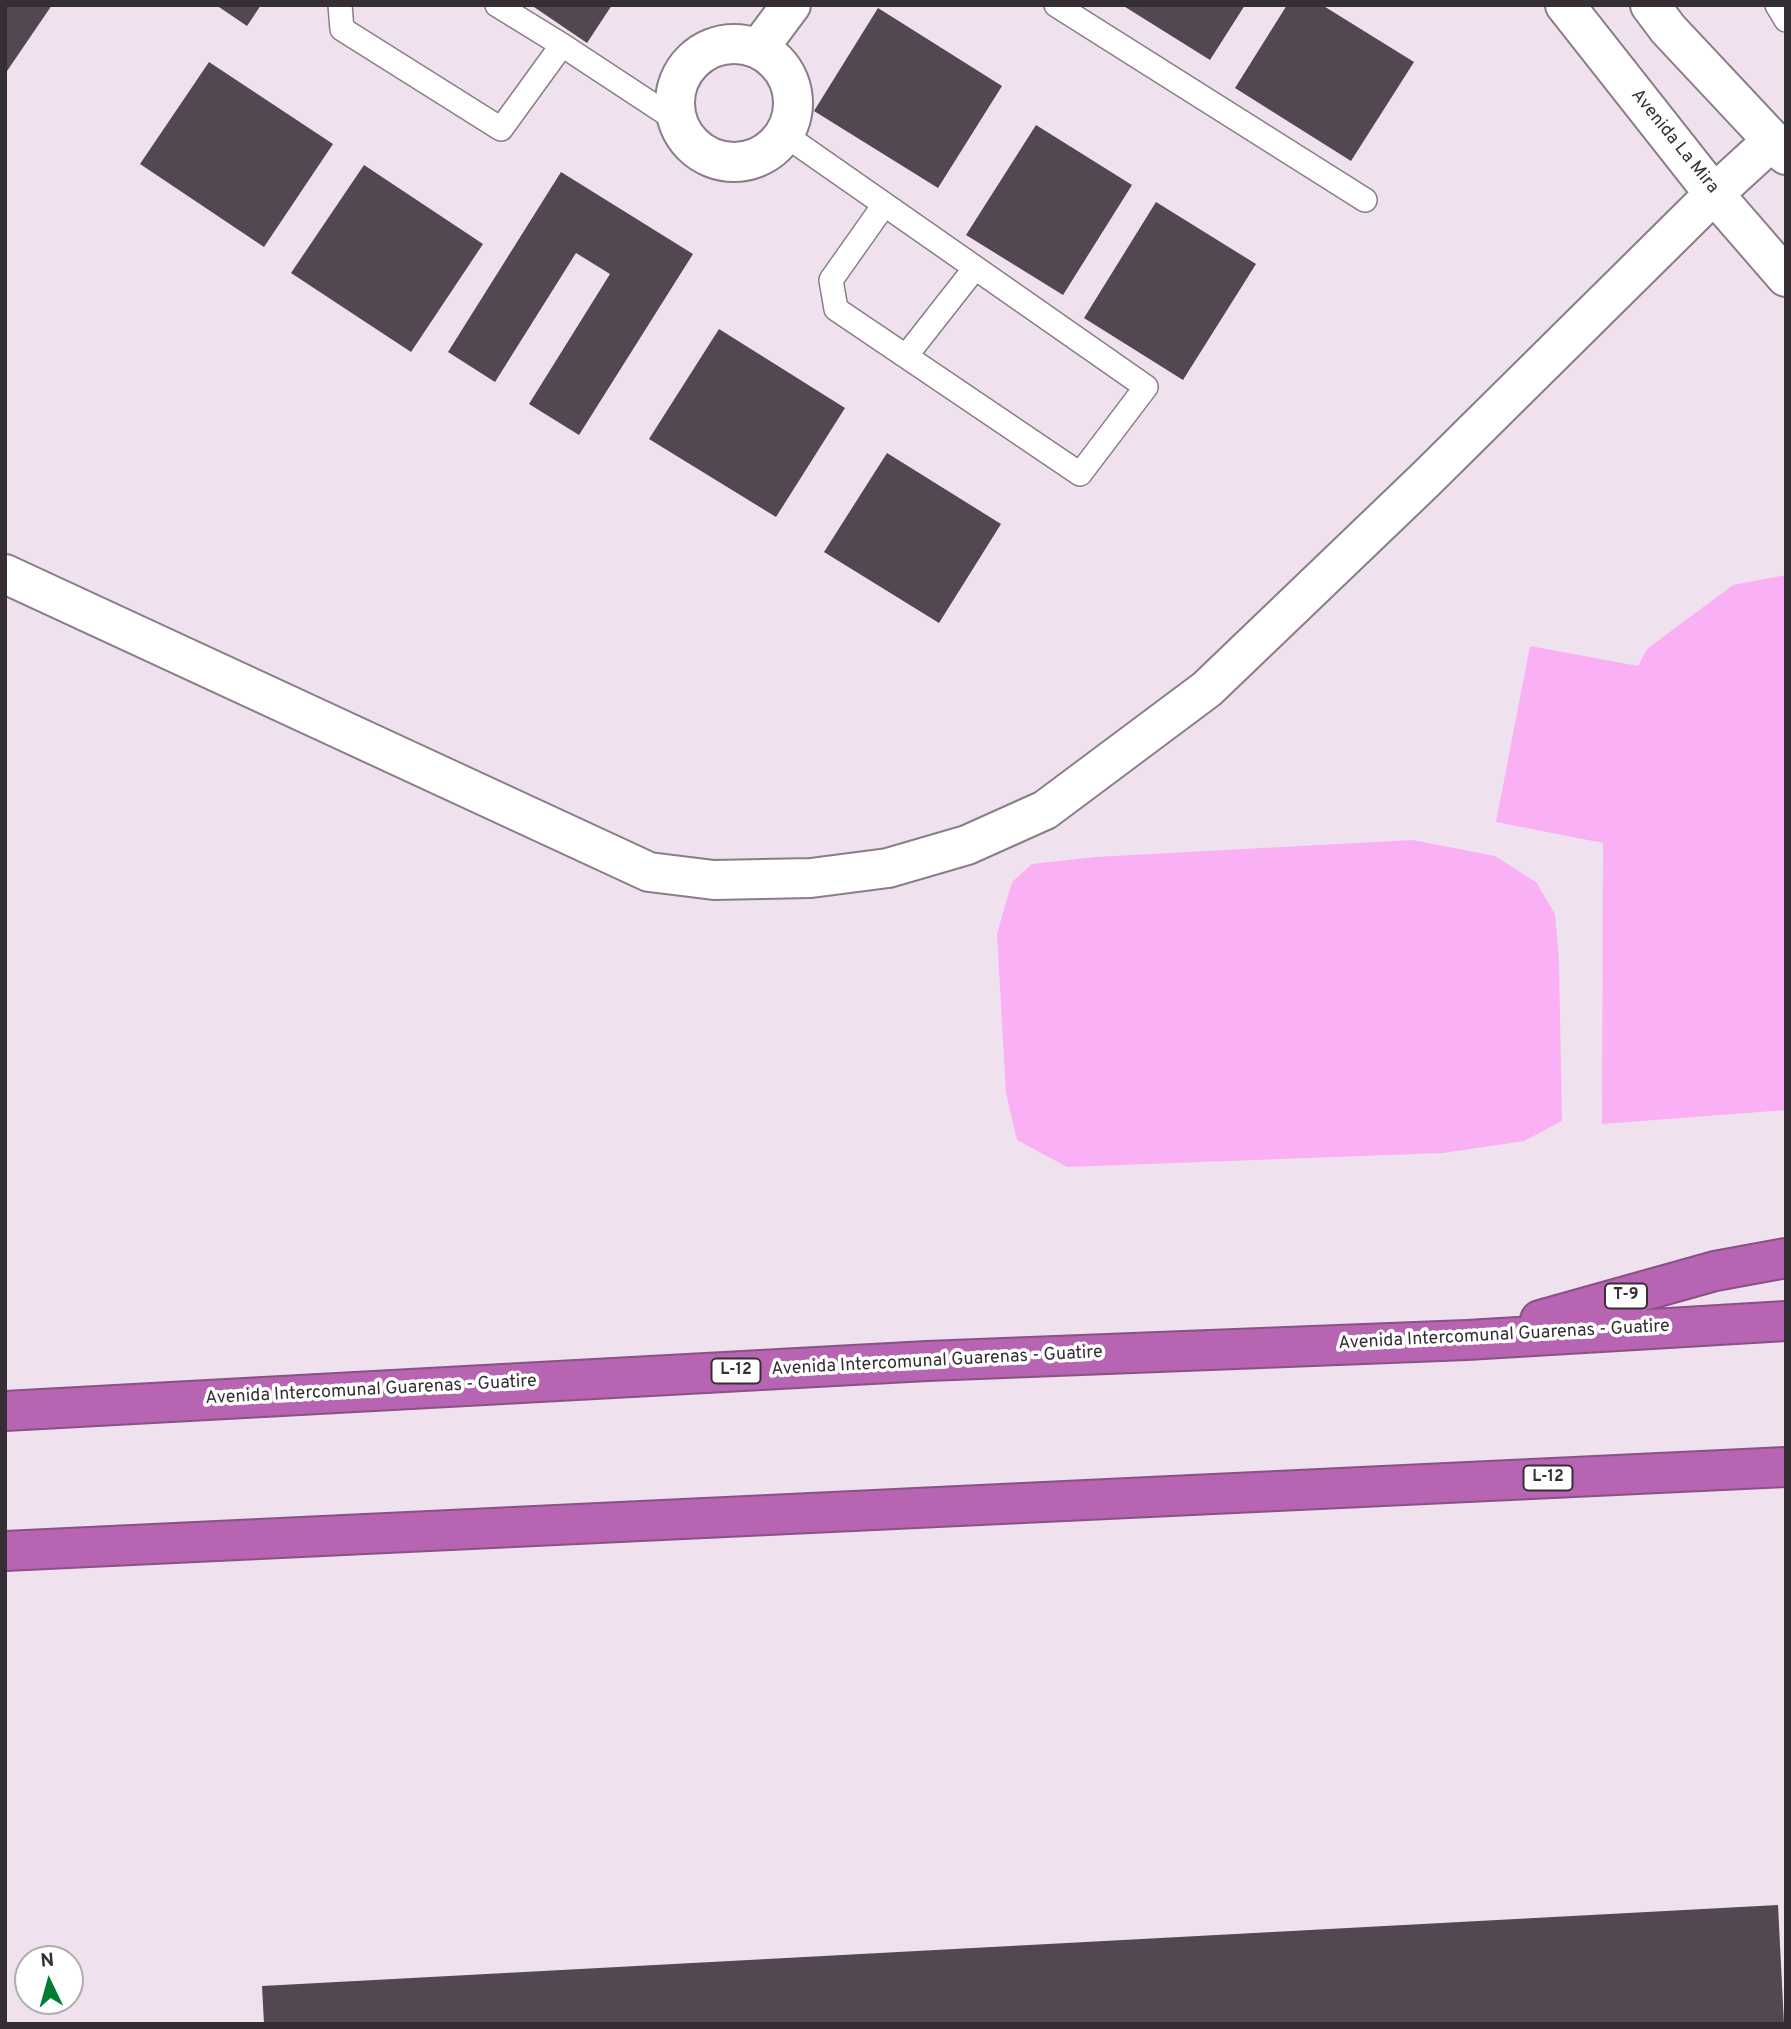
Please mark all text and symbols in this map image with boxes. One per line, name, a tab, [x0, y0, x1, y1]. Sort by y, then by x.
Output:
street label: Avenida La Mira	[1625, 86, 1723, 198]
road number: T-9	[1605, 1284, 1647, 1308]
street label: Avenida Intercomunal Guarenas - Guatire	[1338, 1317, 1670, 1355]
street label: Avenida Intercomunal Guarenas - Guatire	[771, 1343, 1103, 1381]
road number: L-12	[712, 1358, 760, 1384]
street label: Avenida Intercomunal Guarenas - Guatire	[205, 1372, 537, 1410]
road number: L-12	[1524, 1466, 1572, 1490]
north arrow	[14, 1945, 84, 2015]
text: N	[39, 1949, 55, 1974]

